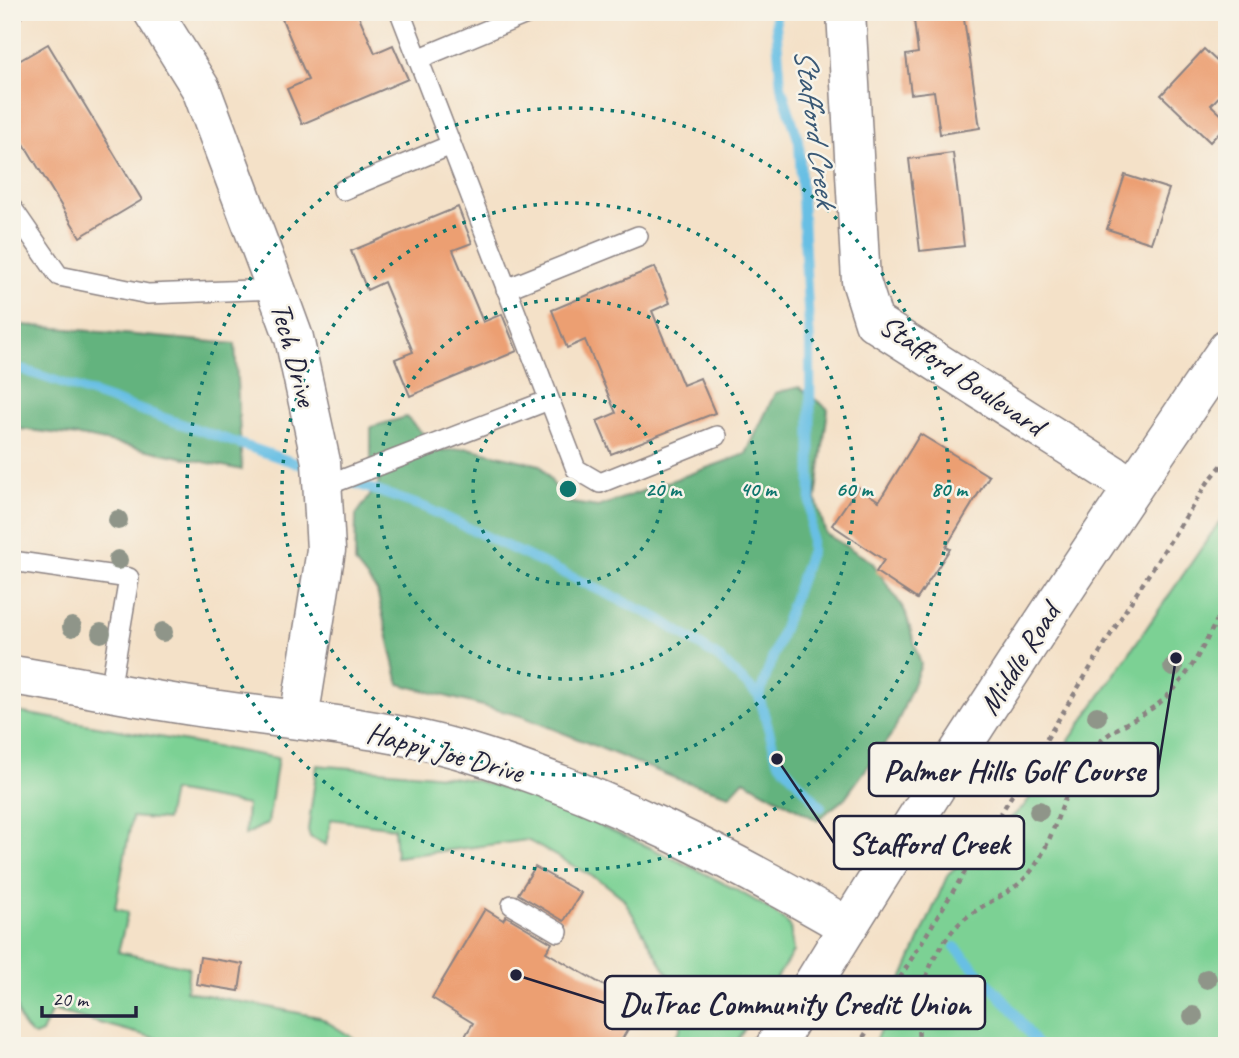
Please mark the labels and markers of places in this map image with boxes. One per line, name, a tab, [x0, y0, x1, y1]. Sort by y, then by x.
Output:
centre of rings	[556, 477, 580, 501]
callout: Palmer Hills Golf Course	[869, 743, 1158, 796]
callout: Stafford Creek	[834, 816, 1024, 869]
callout: DuTrac Community Credit Union	[605, 976, 985, 1029]

